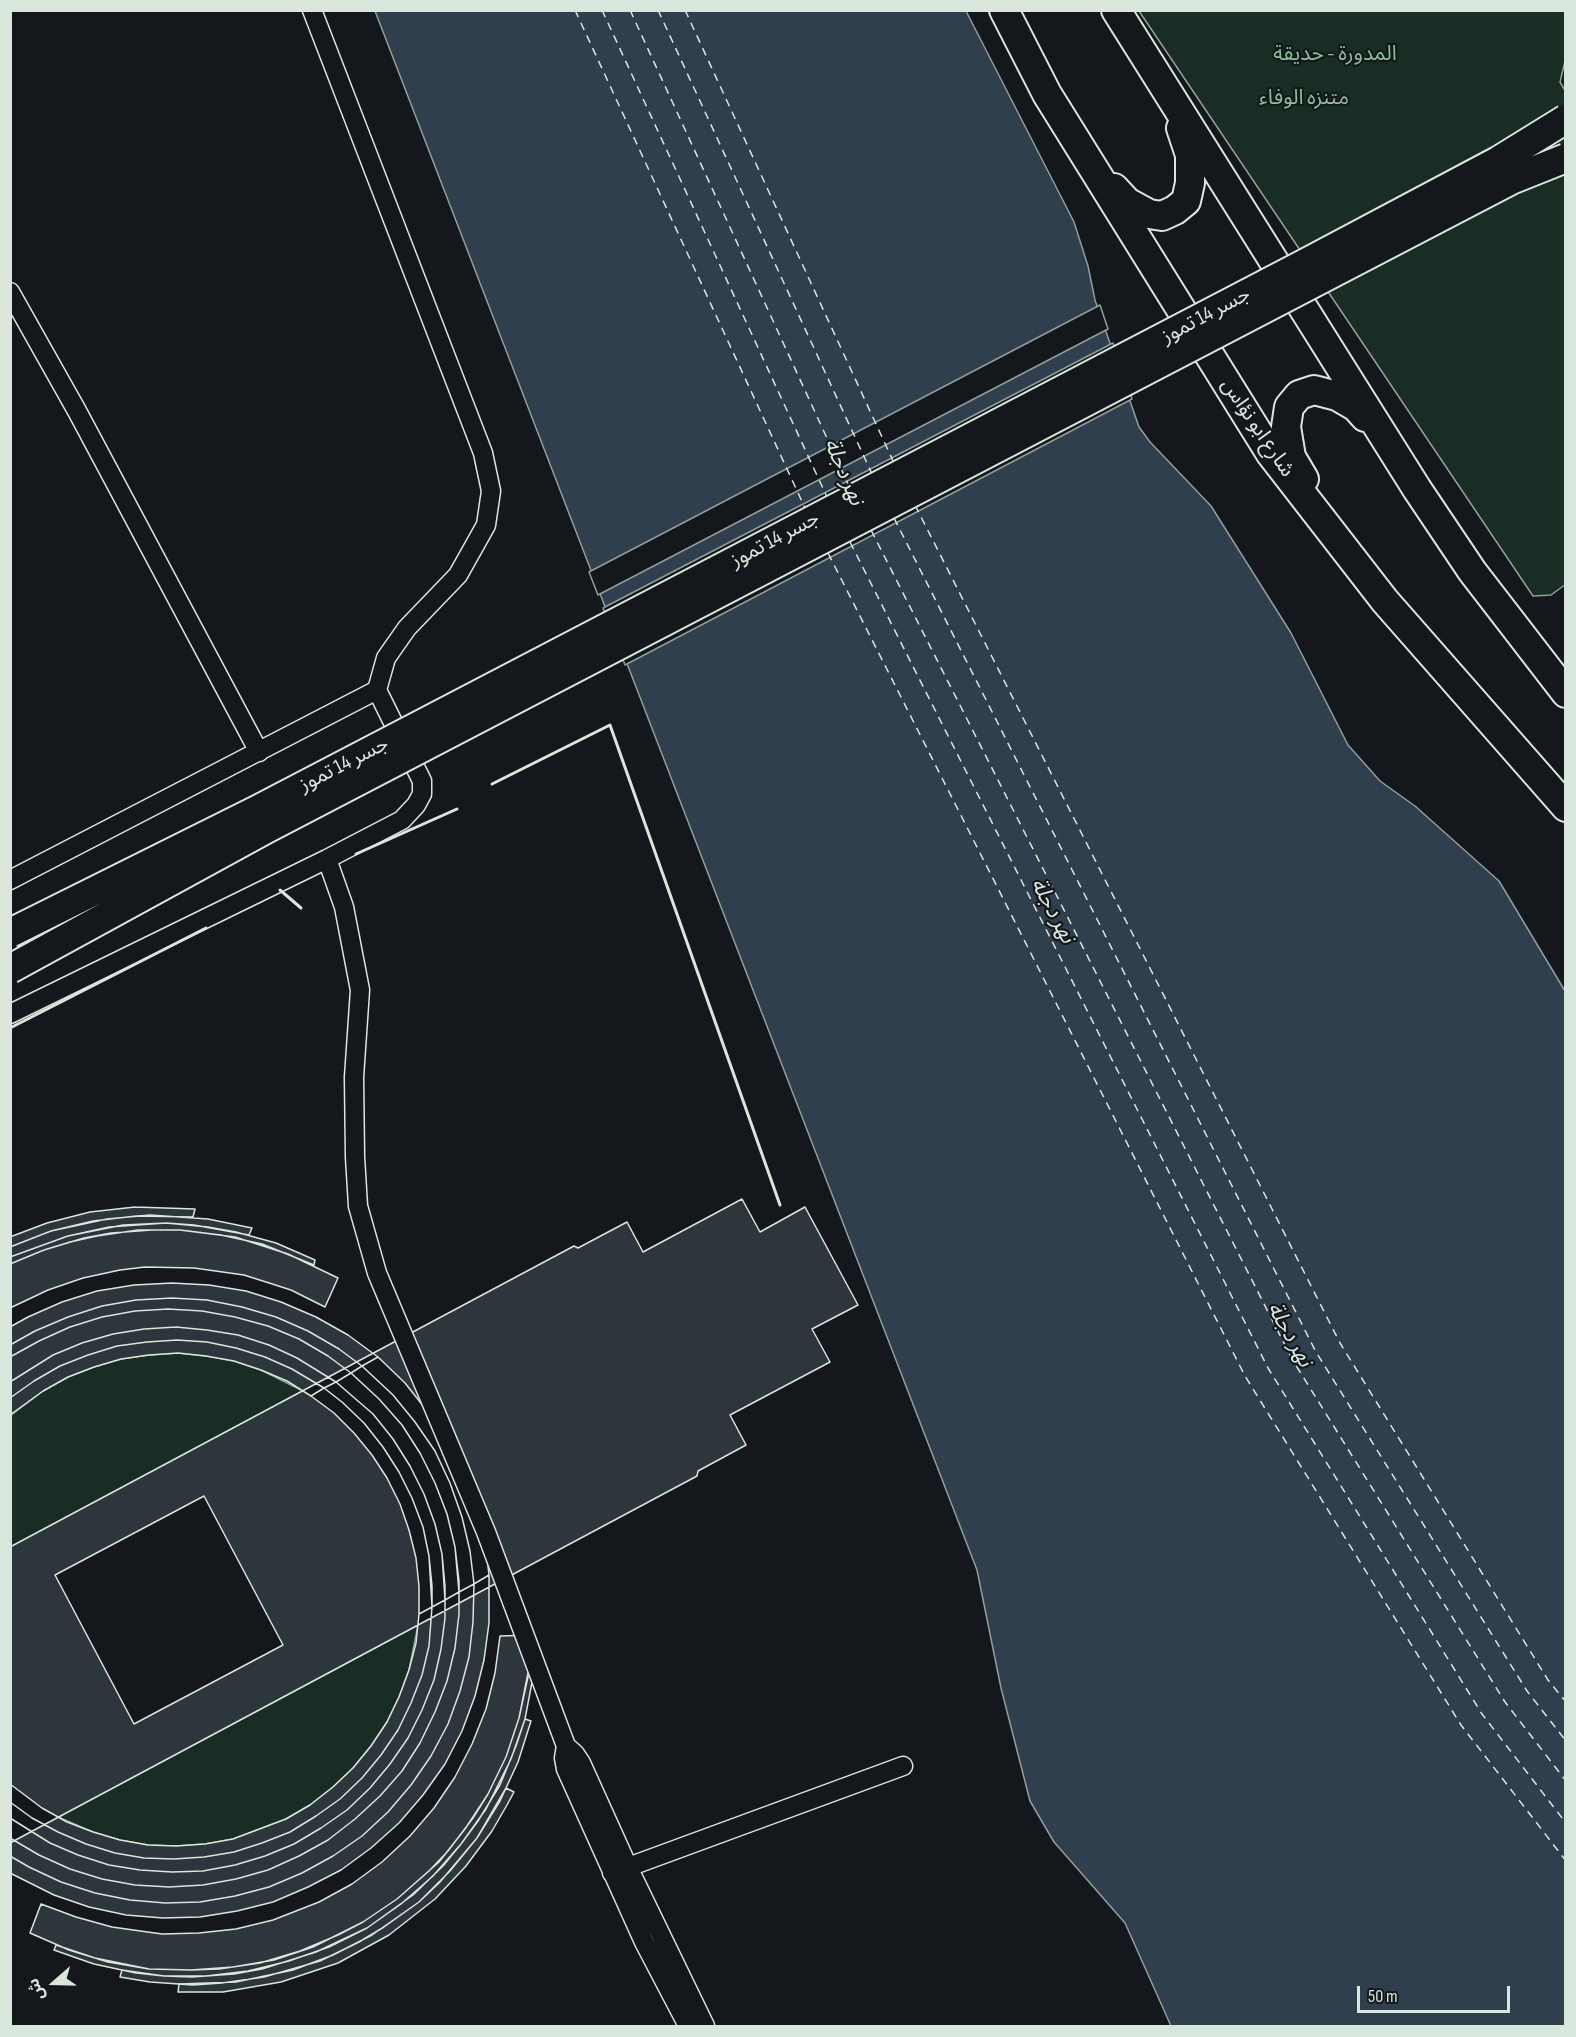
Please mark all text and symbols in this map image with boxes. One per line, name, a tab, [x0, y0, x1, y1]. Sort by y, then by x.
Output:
park label: المدورة - حديقة	[1273, 42, 1397, 68]
park label: متنزه الوفاء	[1259, 86, 1349, 112]
street label: جسر 14 تموز	[1157, 282, 1255, 350]
street label: شارع ابو نؤاس	[1215, 374, 1299, 482]
water label: نهر دجلة	[817, 435, 869, 509]
street label: جسر 14 تموز	[726, 506, 824, 574]
street label: جسر 14 تموز	[295, 732, 393, 798]
water label: نهر دجلة	[1024, 874, 1080, 948]
water label: نهر دجلة	[1260, 1298, 1318, 1372]
north arrow	[24, 1953, 84, 2013]
scale bar	[1360, 1974, 1513, 2012]
text: ش	[24, 1976, 49, 2003]
text: 50 m	[1368, 1986, 1398, 2007]

